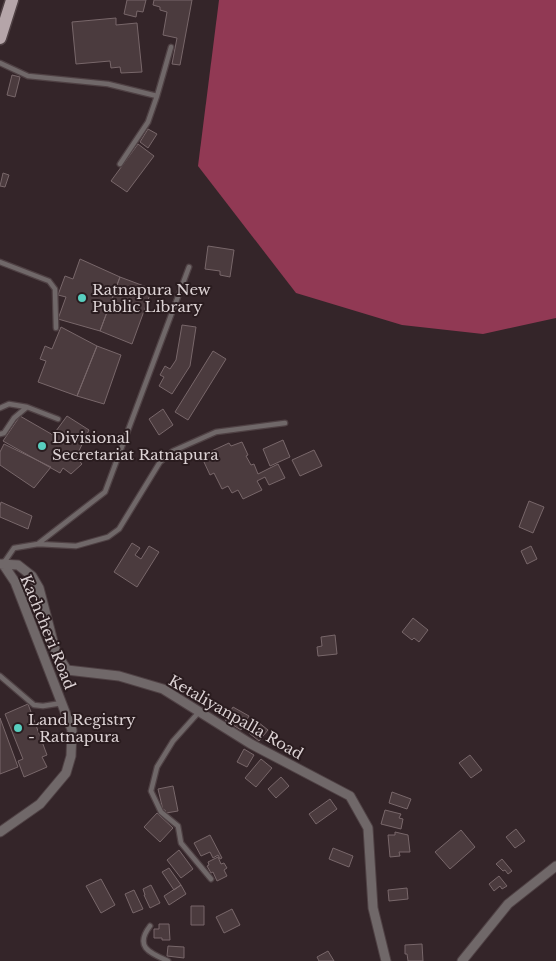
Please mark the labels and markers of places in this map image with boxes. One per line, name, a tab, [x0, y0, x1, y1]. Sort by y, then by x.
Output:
place label: Ratnapura New Public Library	[92, 280, 211, 316]
marker: Ratnapura New Public Library	[76, 292, 88, 304]
place label: Divisional Secretariat Ratnapura	[52, 428, 219, 464]
marker: Divisional Secretariat Ratnapura	[36, 440, 48, 452]
place label: Land Registry - Ratnapura	[28, 710, 136, 746]
marker: Land Registry - Ratnapura	[12, 722, 24, 734]

